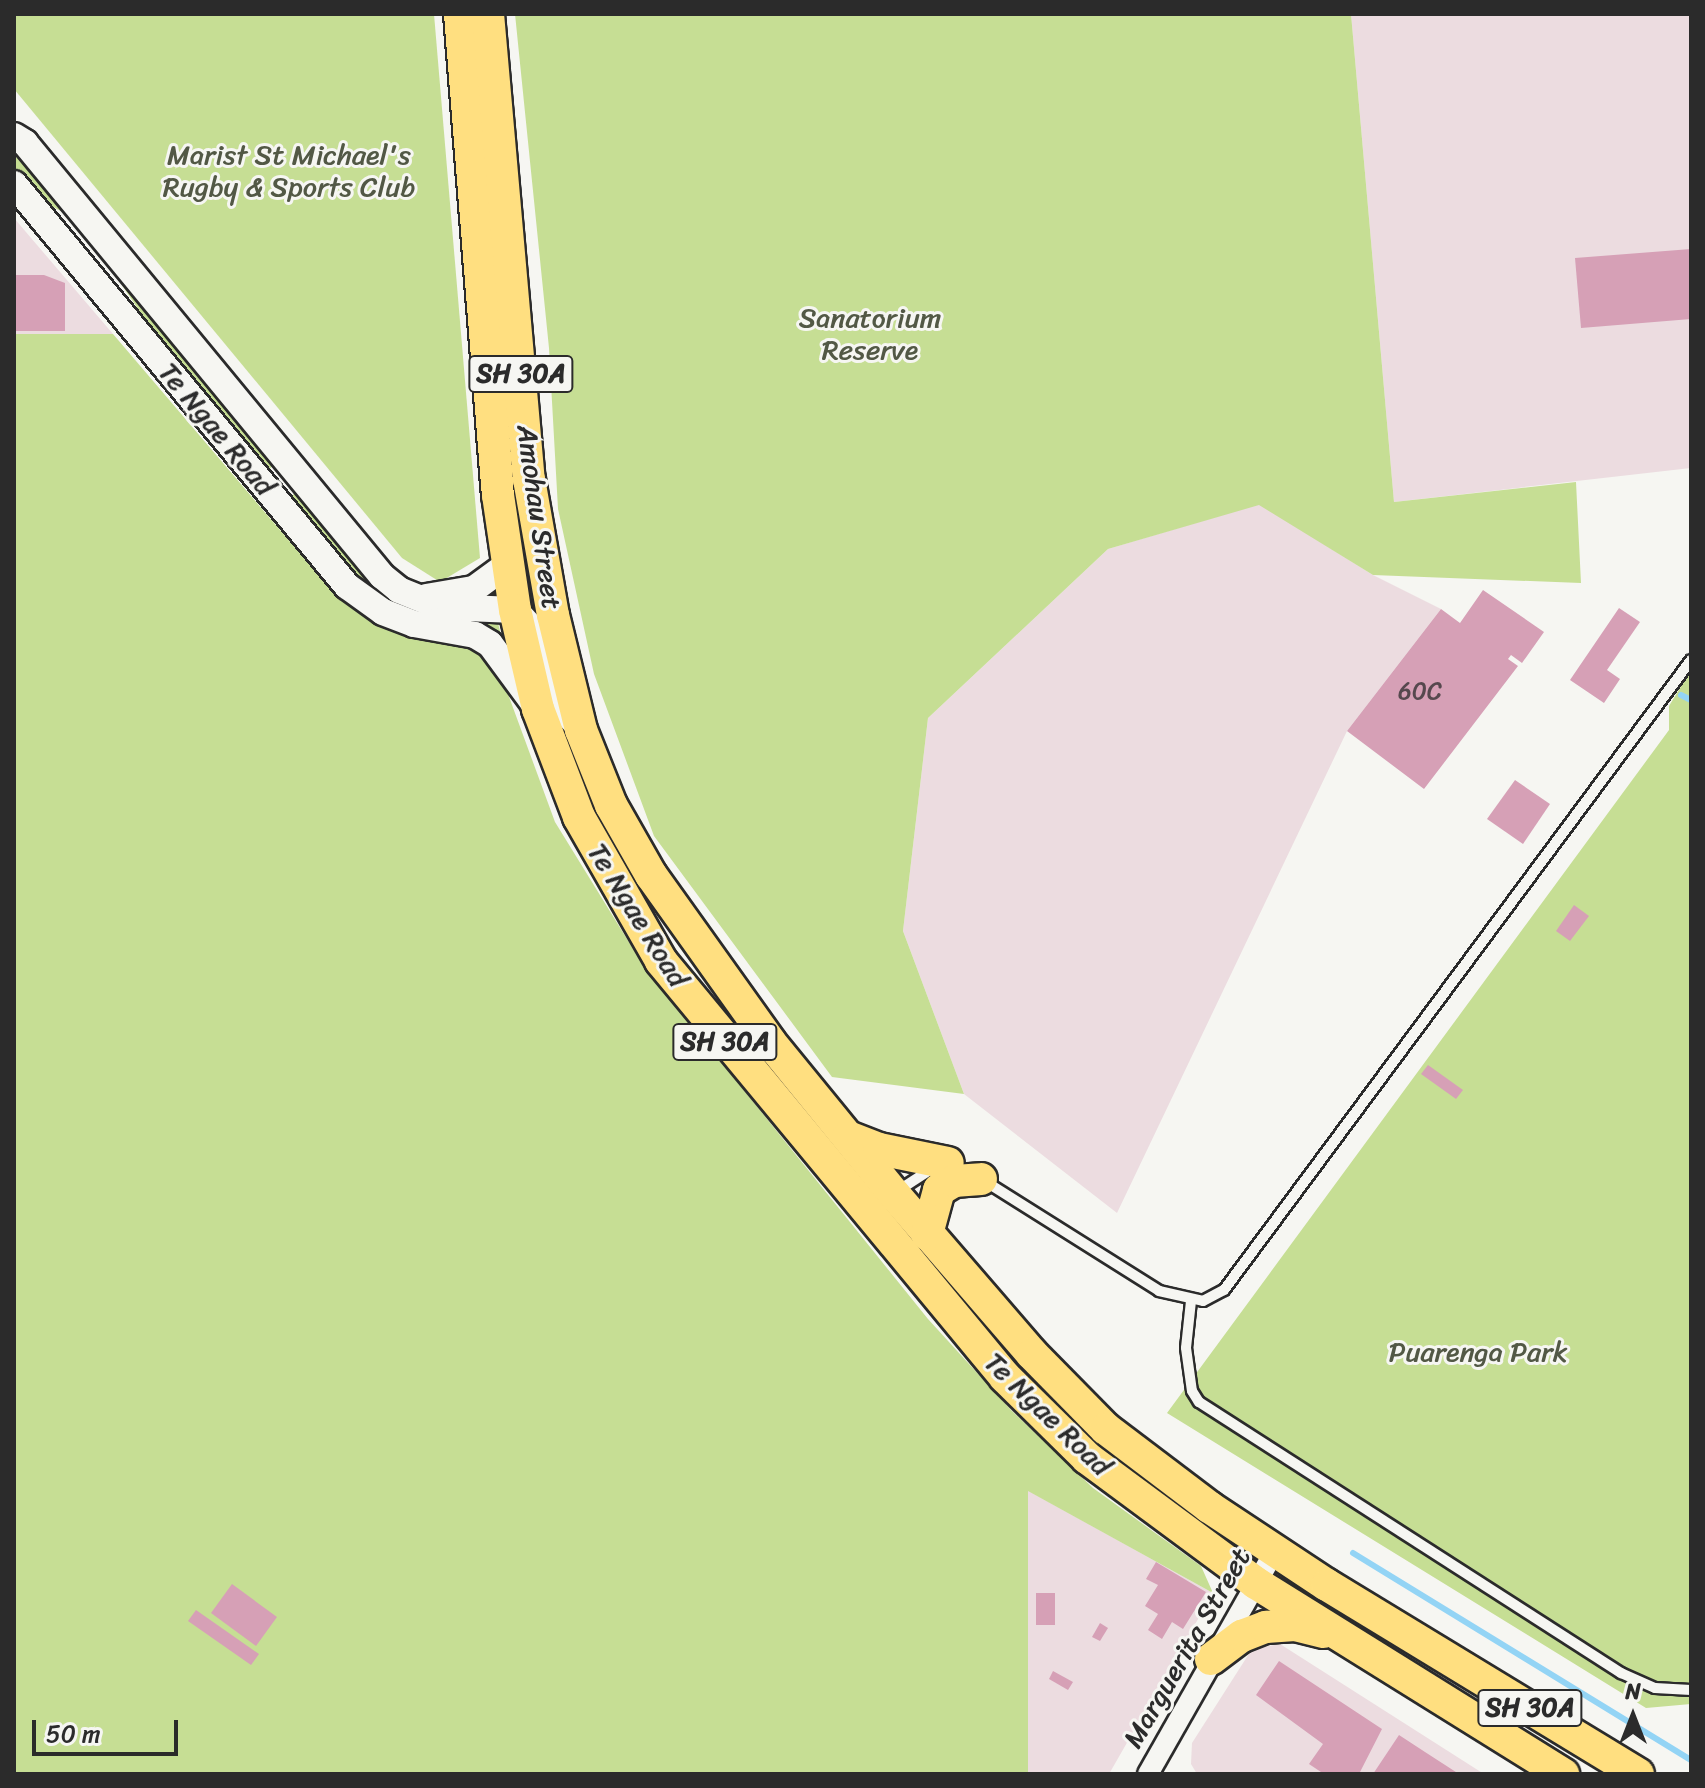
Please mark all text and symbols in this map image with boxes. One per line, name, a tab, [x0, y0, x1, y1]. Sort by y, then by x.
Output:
park label: Marist St Michael's Rugby & Sports Club	[163, 138, 415, 204]
park label: Sanatorium Reserve	[799, 301, 941, 367]
road number: SH 30A	[467, 352, 575, 396]
street label: Te Ngae Road	[151, 355, 283, 503]
street label: Amohau Street	[509, 422, 569, 612]
house number: 60C	[1398, 678, 1442, 706]
street label: Te Ngae Road	[580, 837, 696, 993]
road number: SH 30A	[671, 1020, 779, 1064]
park label: Puarenga Park	[1388, 1335, 1568, 1369]
street label: Te Ngae Road	[977, 1345, 1119, 1483]
street label: Marguerita Street	[1116, 1542, 1258, 1754]
text: N	[1625, 1672, 1641, 1711]
north arrow	[1593, 1676, 1673, 1756]
road number: SH 30A	[1476, 1686, 1584, 1730]
scale bar	[36, 1704, 182, 1754]
text: 50 m	[46, 1713, 101, 1755]

